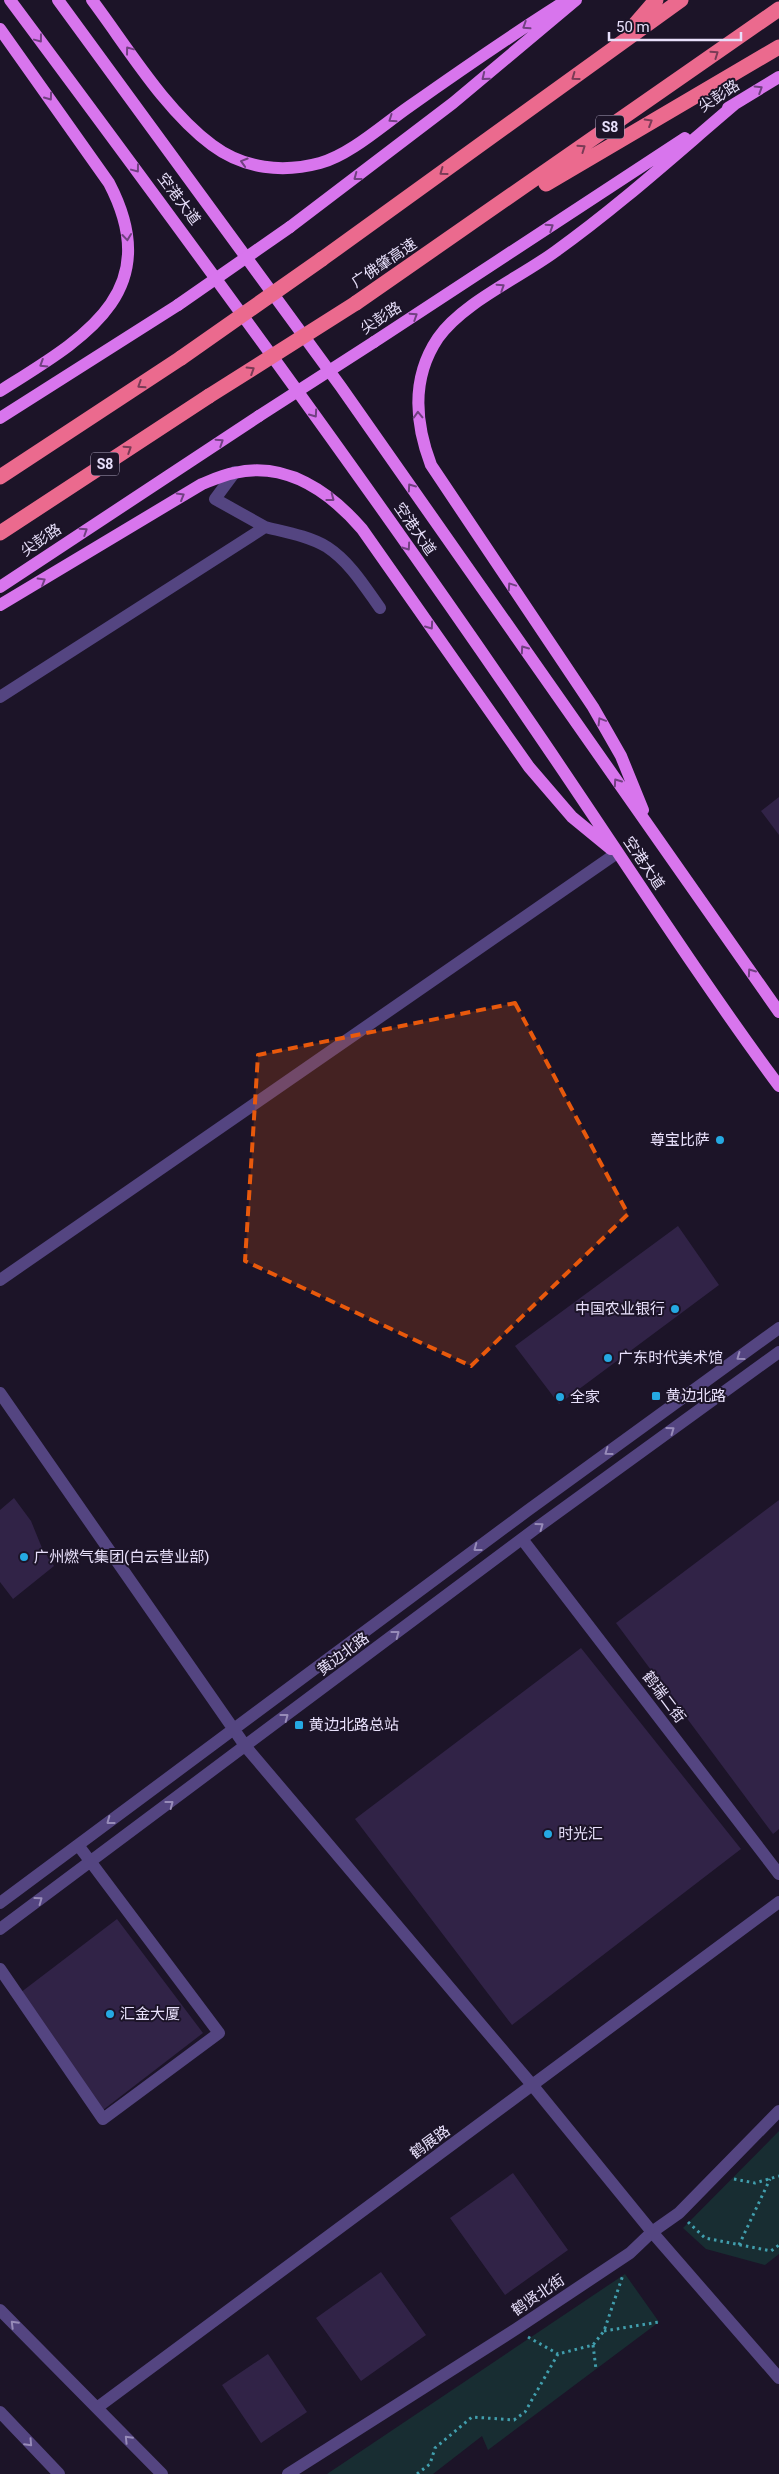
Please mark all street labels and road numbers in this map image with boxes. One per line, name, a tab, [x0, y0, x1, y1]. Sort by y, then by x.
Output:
street label: 尖彭路	[695, 76, 743, 116]
road number: S8	[596, 115, 624, 138]
street label: 空港大道	[154, 170, 204, 228]
street label: 广佛肇高速	[348, 235, 420, 291]
street label: 尖彭路	[357, 298, 405, 338]
road number: S8	[91, 452, 119, 476]
street label: 空港大道	[390, 499, 440, 559]
street label: 尖彭路	[17, 520, 65, 560]
street label: 空港大道	[620, 833, 668, 893]
street label: 黄边北路	[314, 1629, 372, 1679]
street label: 鹤瑞二街	[639, 1668, 689, 1726]
street label: 鹤展路	[407, 2121, 453, 2163]
street label: 鹤贤北街	[508, 2271, 568, 2319]

